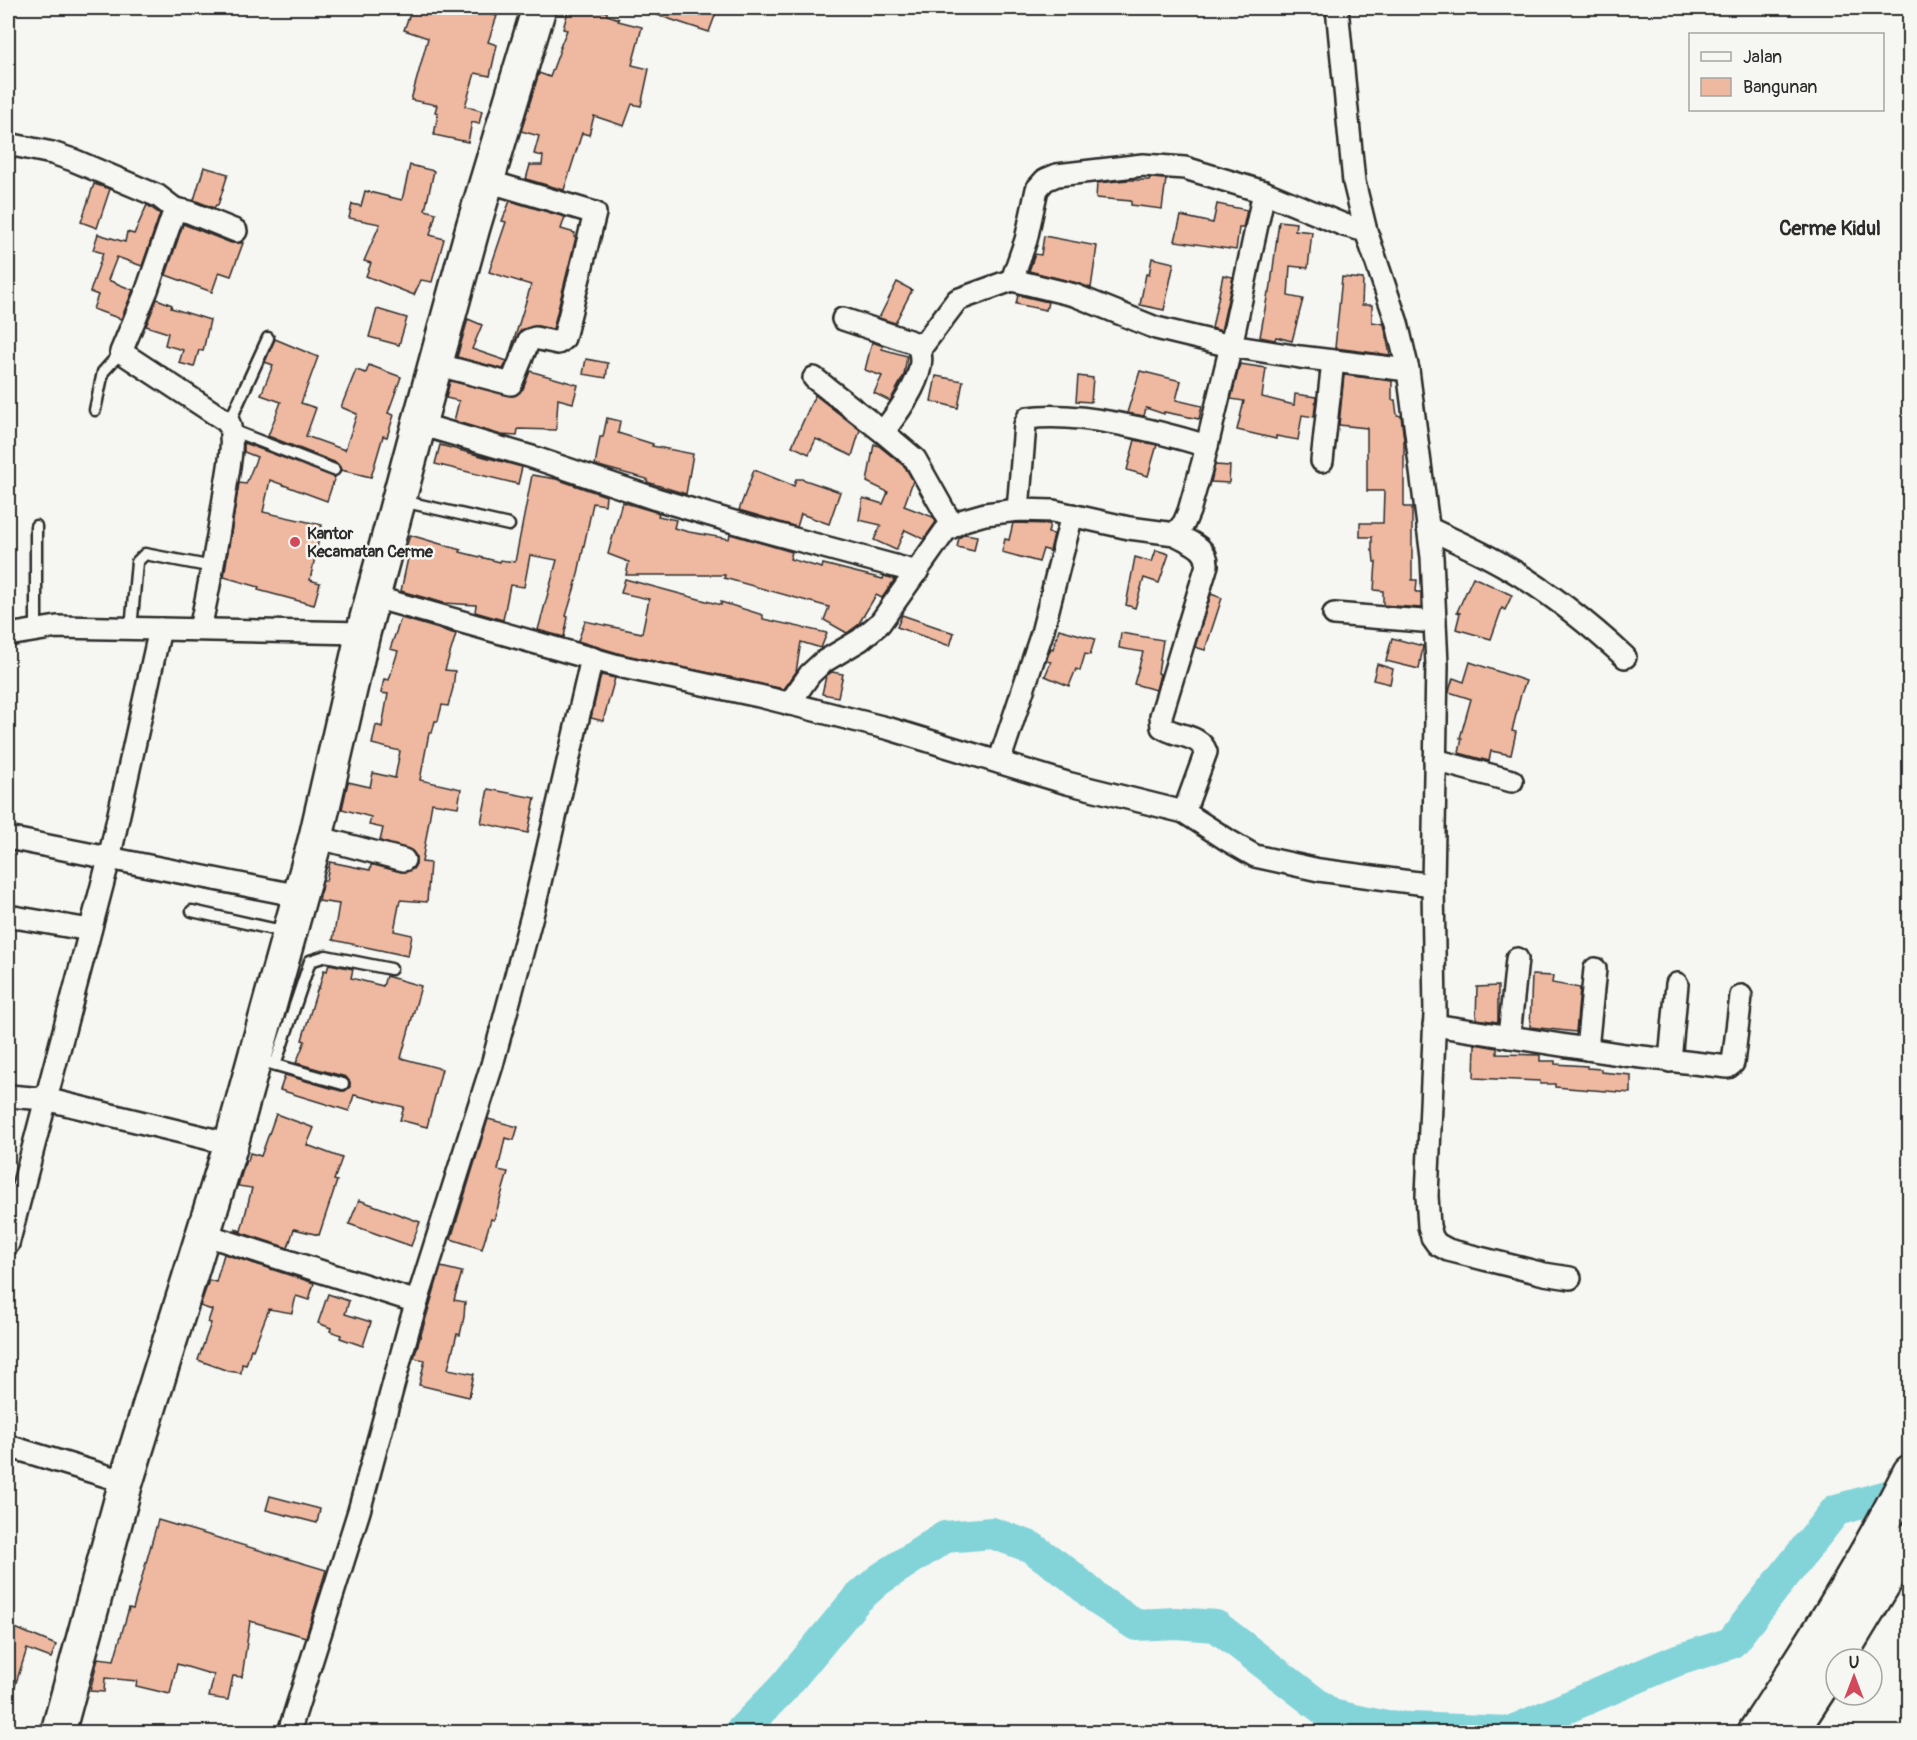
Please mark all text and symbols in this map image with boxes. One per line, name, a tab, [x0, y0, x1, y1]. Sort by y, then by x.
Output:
legend	[1689, 33, 1884, 111]
text: Jalan	[1743, 46, 1782, 69]
text: Bangunan	[1743, 76, 1818, 99]
district label: Cerme Kidul	[1779, 216, 1881, 241]
place label: Kantor Kecamatan Cerme	[307, 524, 434, 562]
marker: Kantor Kecamatan Cerme	[288, 535, 302, 549]
north arrow	[1824, 1647, 1884, 1707]
text: U	[1849, 1653, 1860, 1673]

